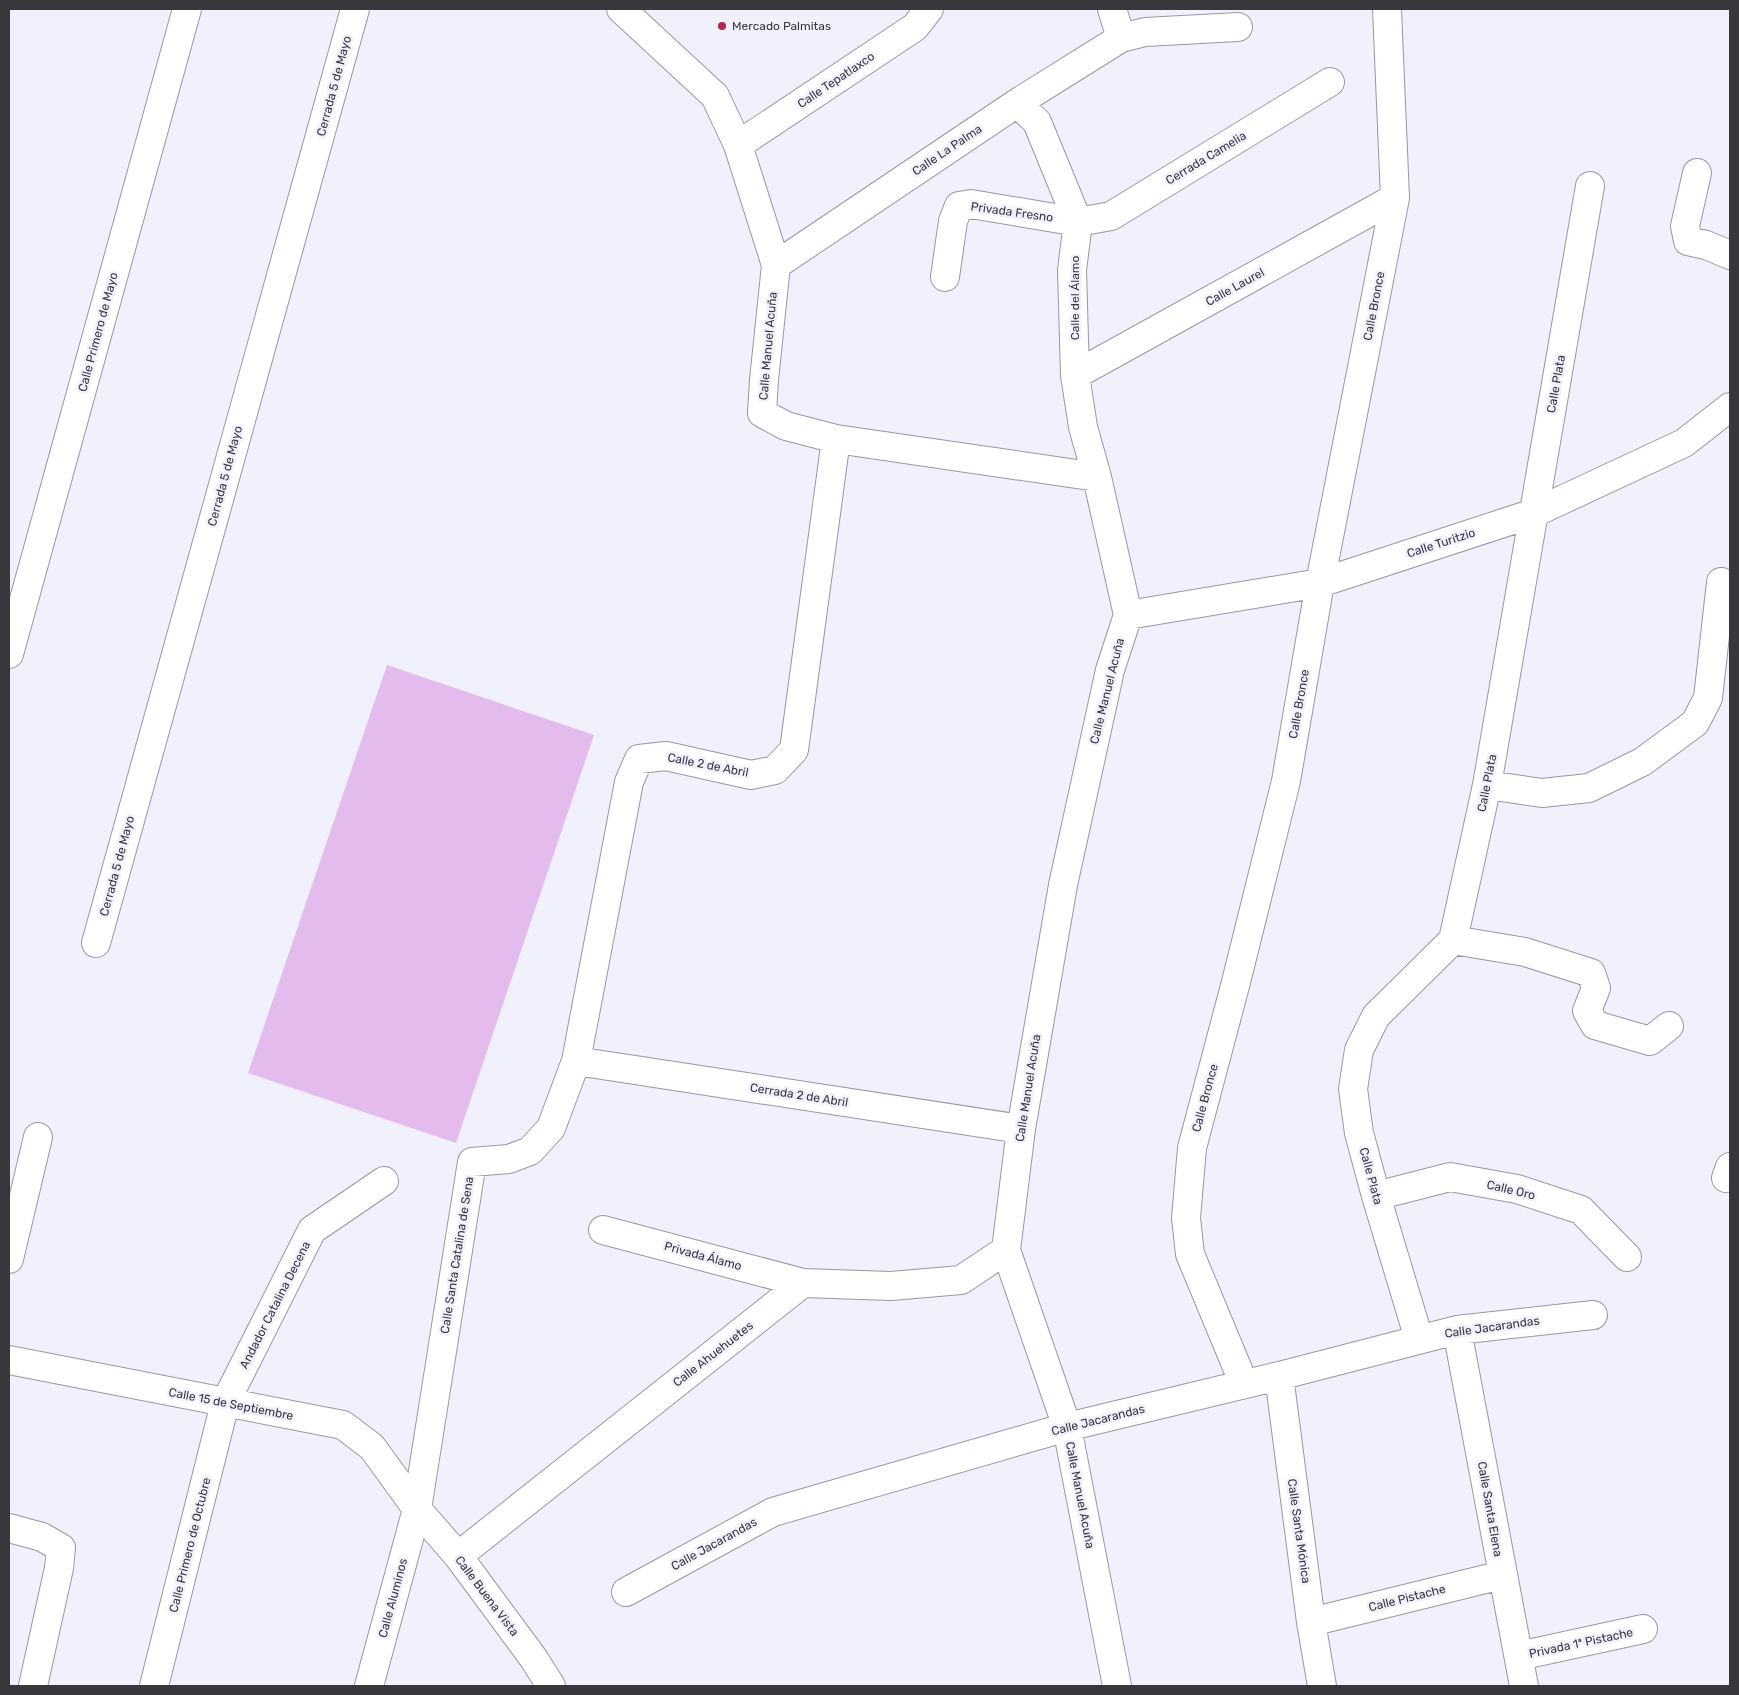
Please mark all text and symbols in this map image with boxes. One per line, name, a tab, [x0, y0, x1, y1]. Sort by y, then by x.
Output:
place label: Mercado Palmitas	[732, 19, 831, 33]
marker: Mercado Palmitas	[716, 20, 728, 32]
street label: Cerrada 5 de Mayo	[314, 34, 354, 138]
street label: Calle Tepatlaxco	[795, 49, 877, 111]
street label: Calle La Palma	[910, 122, 984, 178]
street label: Cerrada Camelia	[1163, 128, 1249, 188]
street label: Privada Fresno	[970, 199, 1054, 225]
street label: Calle del Álamo	[1068, 256, 1082, 340]
street label: Calle Laurel	[1203, 265, 1267, 309]
street label: Calle Bronce	[1360, 270, 1388, 342]
street label: Calle Primero de Mayo	[75, 271, 121, 393]
street label: Calle Manuel Acuña	[756, 291, 780, 401]
street label: Calle Plata	[1544, 354, 1568, 414]
street label: Cerrada 5 de Mayo	[205, 424, 245, 528]
street label: Calle Turitzio	[1405, 525, 1477, 561]
street label: Calle Manuel Acuña	[1087, 637, 1127, 745]
street label: Calle Bronce	[1286, 668, 1312, 740]
street label: Calle 2 de Abril	[666, 750, 750, 780]
street label: Calle Plata	[1475, 753, 1499, 813]
street label: Cerrada 5 de Mayo	[97, 814, 137, 918]
street label: Calle Manuel Acuña	[1013, 1033, 1043, 1143]
street label: Calle Bronce	[1189, 1062, 1221, 1134]
street label: Cerrada 2 de Abril	[749, 1080, 849, 1110]
street label: Calle Plata	[1357, 1146, 1385, 1206]
street label: Calle Santa Catalina de Sena	[438, 1175, 476, 1335]
street label: Calle Oro	[1485, 1178, 1537, 1202]
street label: Andador Catalina Decena	[237, 1239, 313, 1371]
street label: Privada Álamo	[663, 1239, 743, 1273]
street label: Calle Jacarandas	[1444, 1313, 1540, 1341]
street label: Calle Ahuehuetes	[670, 1318, 756, 1390]
street label: Calle 15 de Septiembre	[167, 1385, 295, 1423]
street label: Calle Jacarandas	[1050, 1402, 1146, 1438]
street label: Calle Manuel Acuña	[1063, 1440, 1097, 1550]
street label: Calle Santa Elena	[1475, 1460, 1505, 1558]
street label: Calle Primero de Octubre	[166, 1476, 214, 1614]
street label: Calle Santa Mónica	[1285, 1478, 1313, 1584]
street label: Calle Jacarandas	[669, 1515, 759, 1573]
street label: Calle Buena Vista	[452, 1553, 522, 1639]
street label: Calle Aluminos	[376, 1557, 410, 1639]
street label: Calle Pistache	[1367, 1582, 1447, 1614]
street label: Privada 1ª Pistache	[1528, 1625, 1635, 1661]

